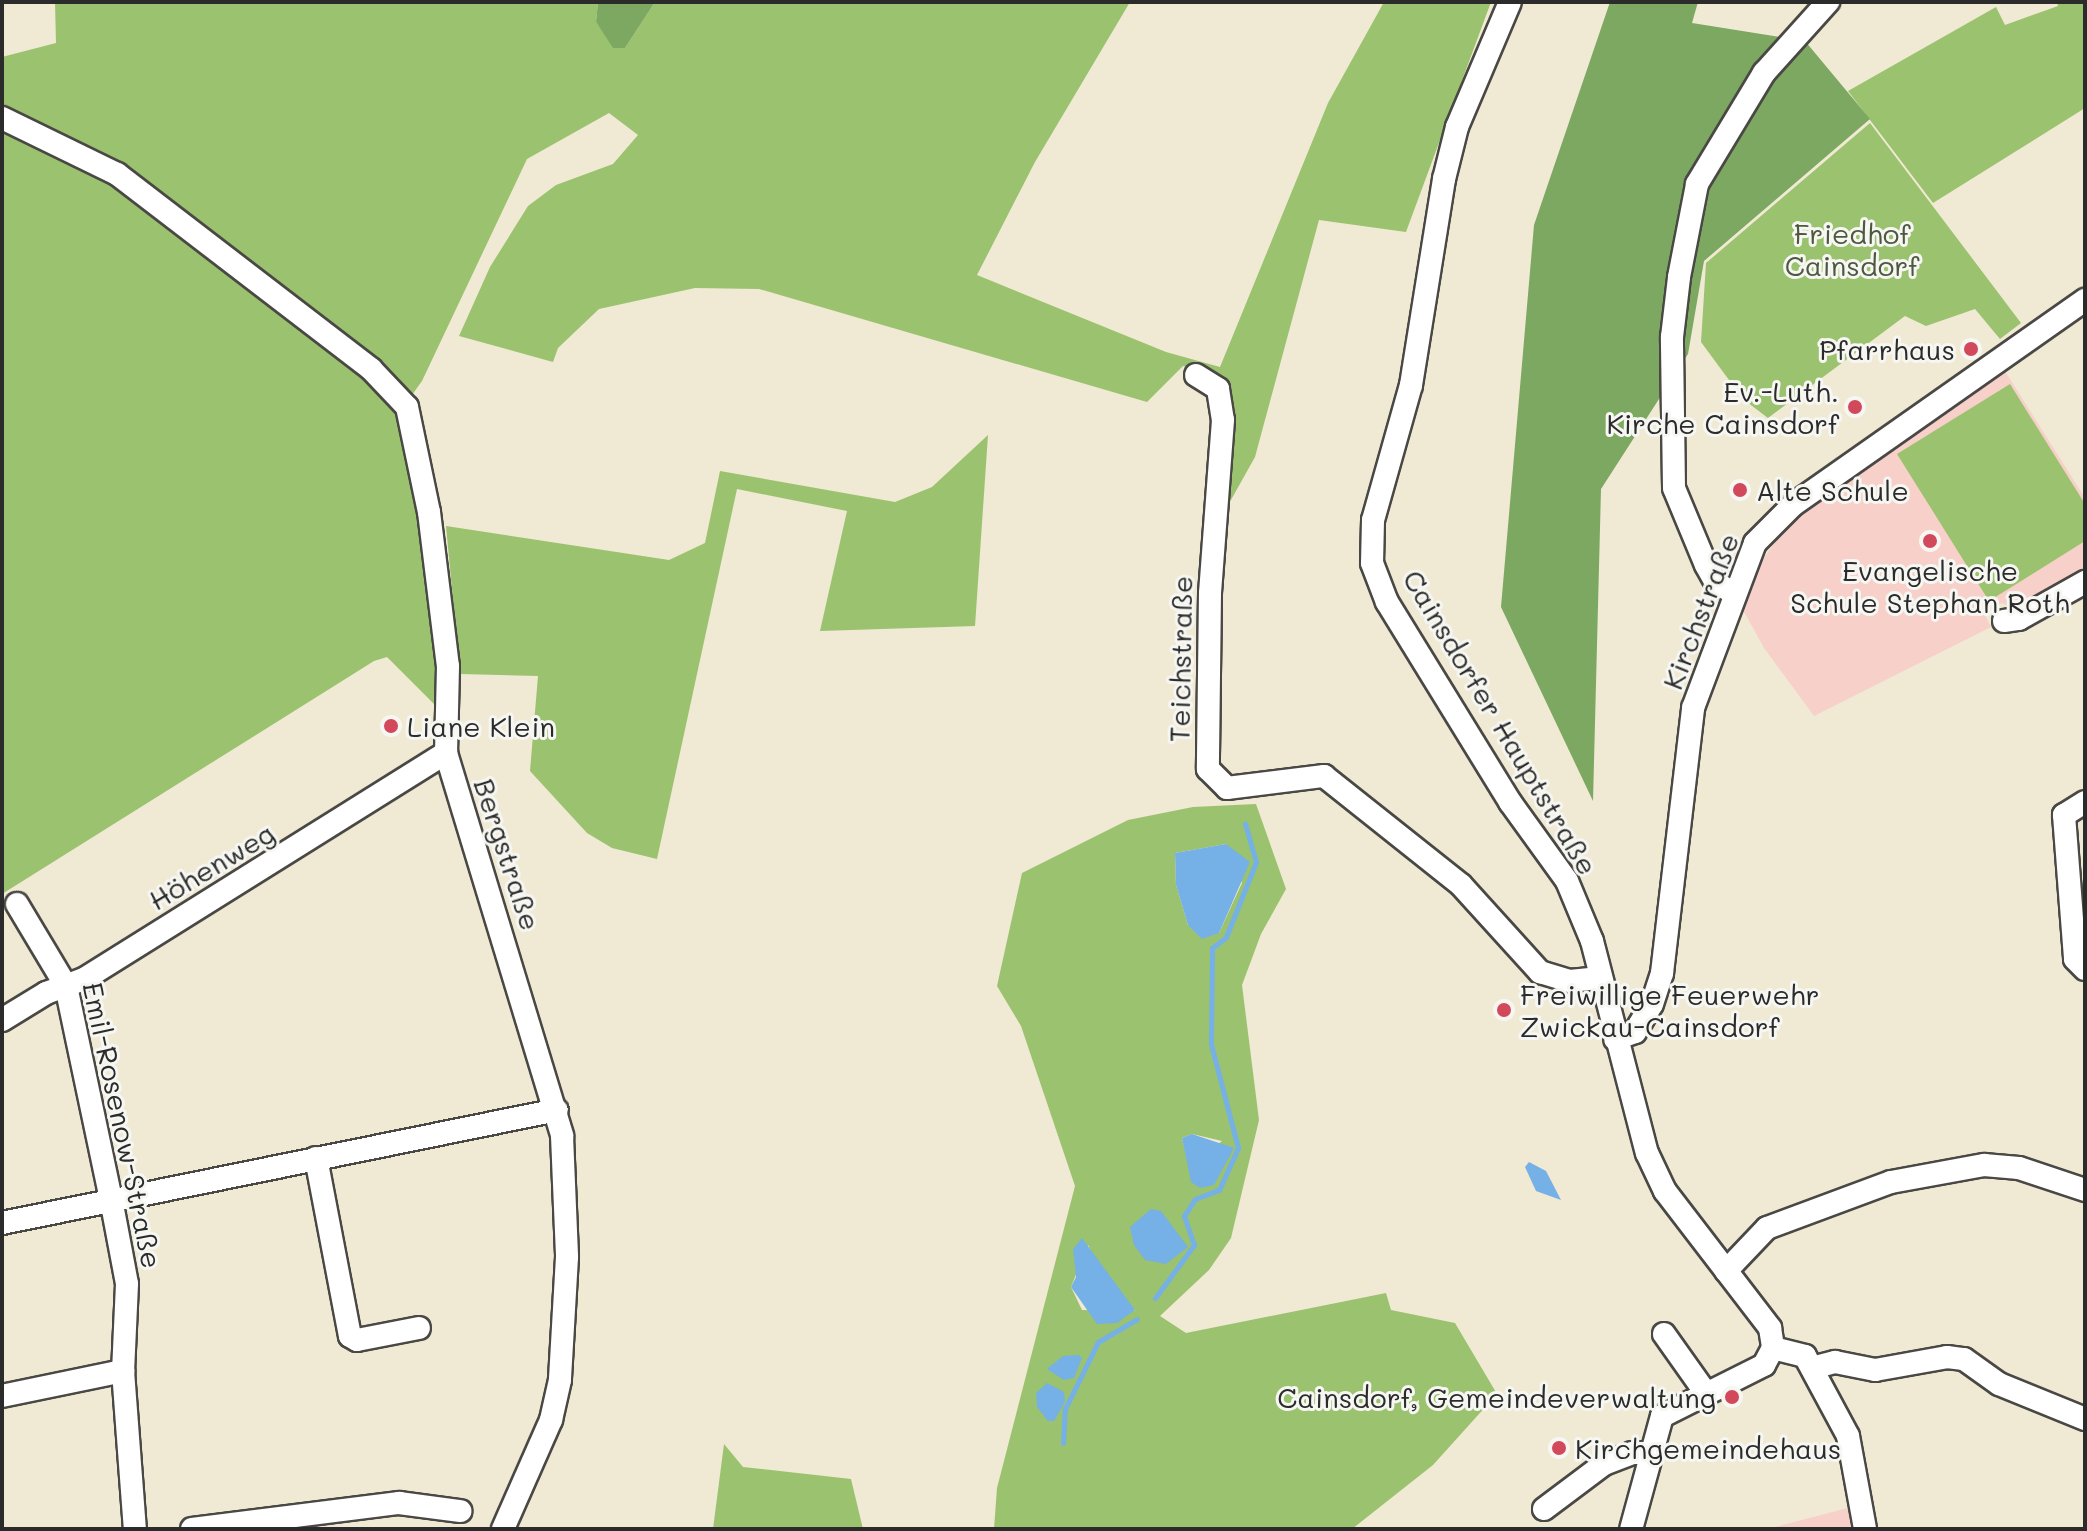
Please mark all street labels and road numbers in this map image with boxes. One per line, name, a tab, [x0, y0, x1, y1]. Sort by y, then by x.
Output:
street label: Kirchstraße	[1655, 528, 1745, 694]
street label: Cainsdorfer Hauptstraße	[1397, 564, 1605, 880]
street label: Teichstraße	[1162, 576, 1198, 742]
street label: Bergstraße	[468, 774, 548, 934]
street label: Höhenweg	[142, 815, 280, 917]
street label: Emil-Rosenow-Straße	[76, 979, 170, 1271]

